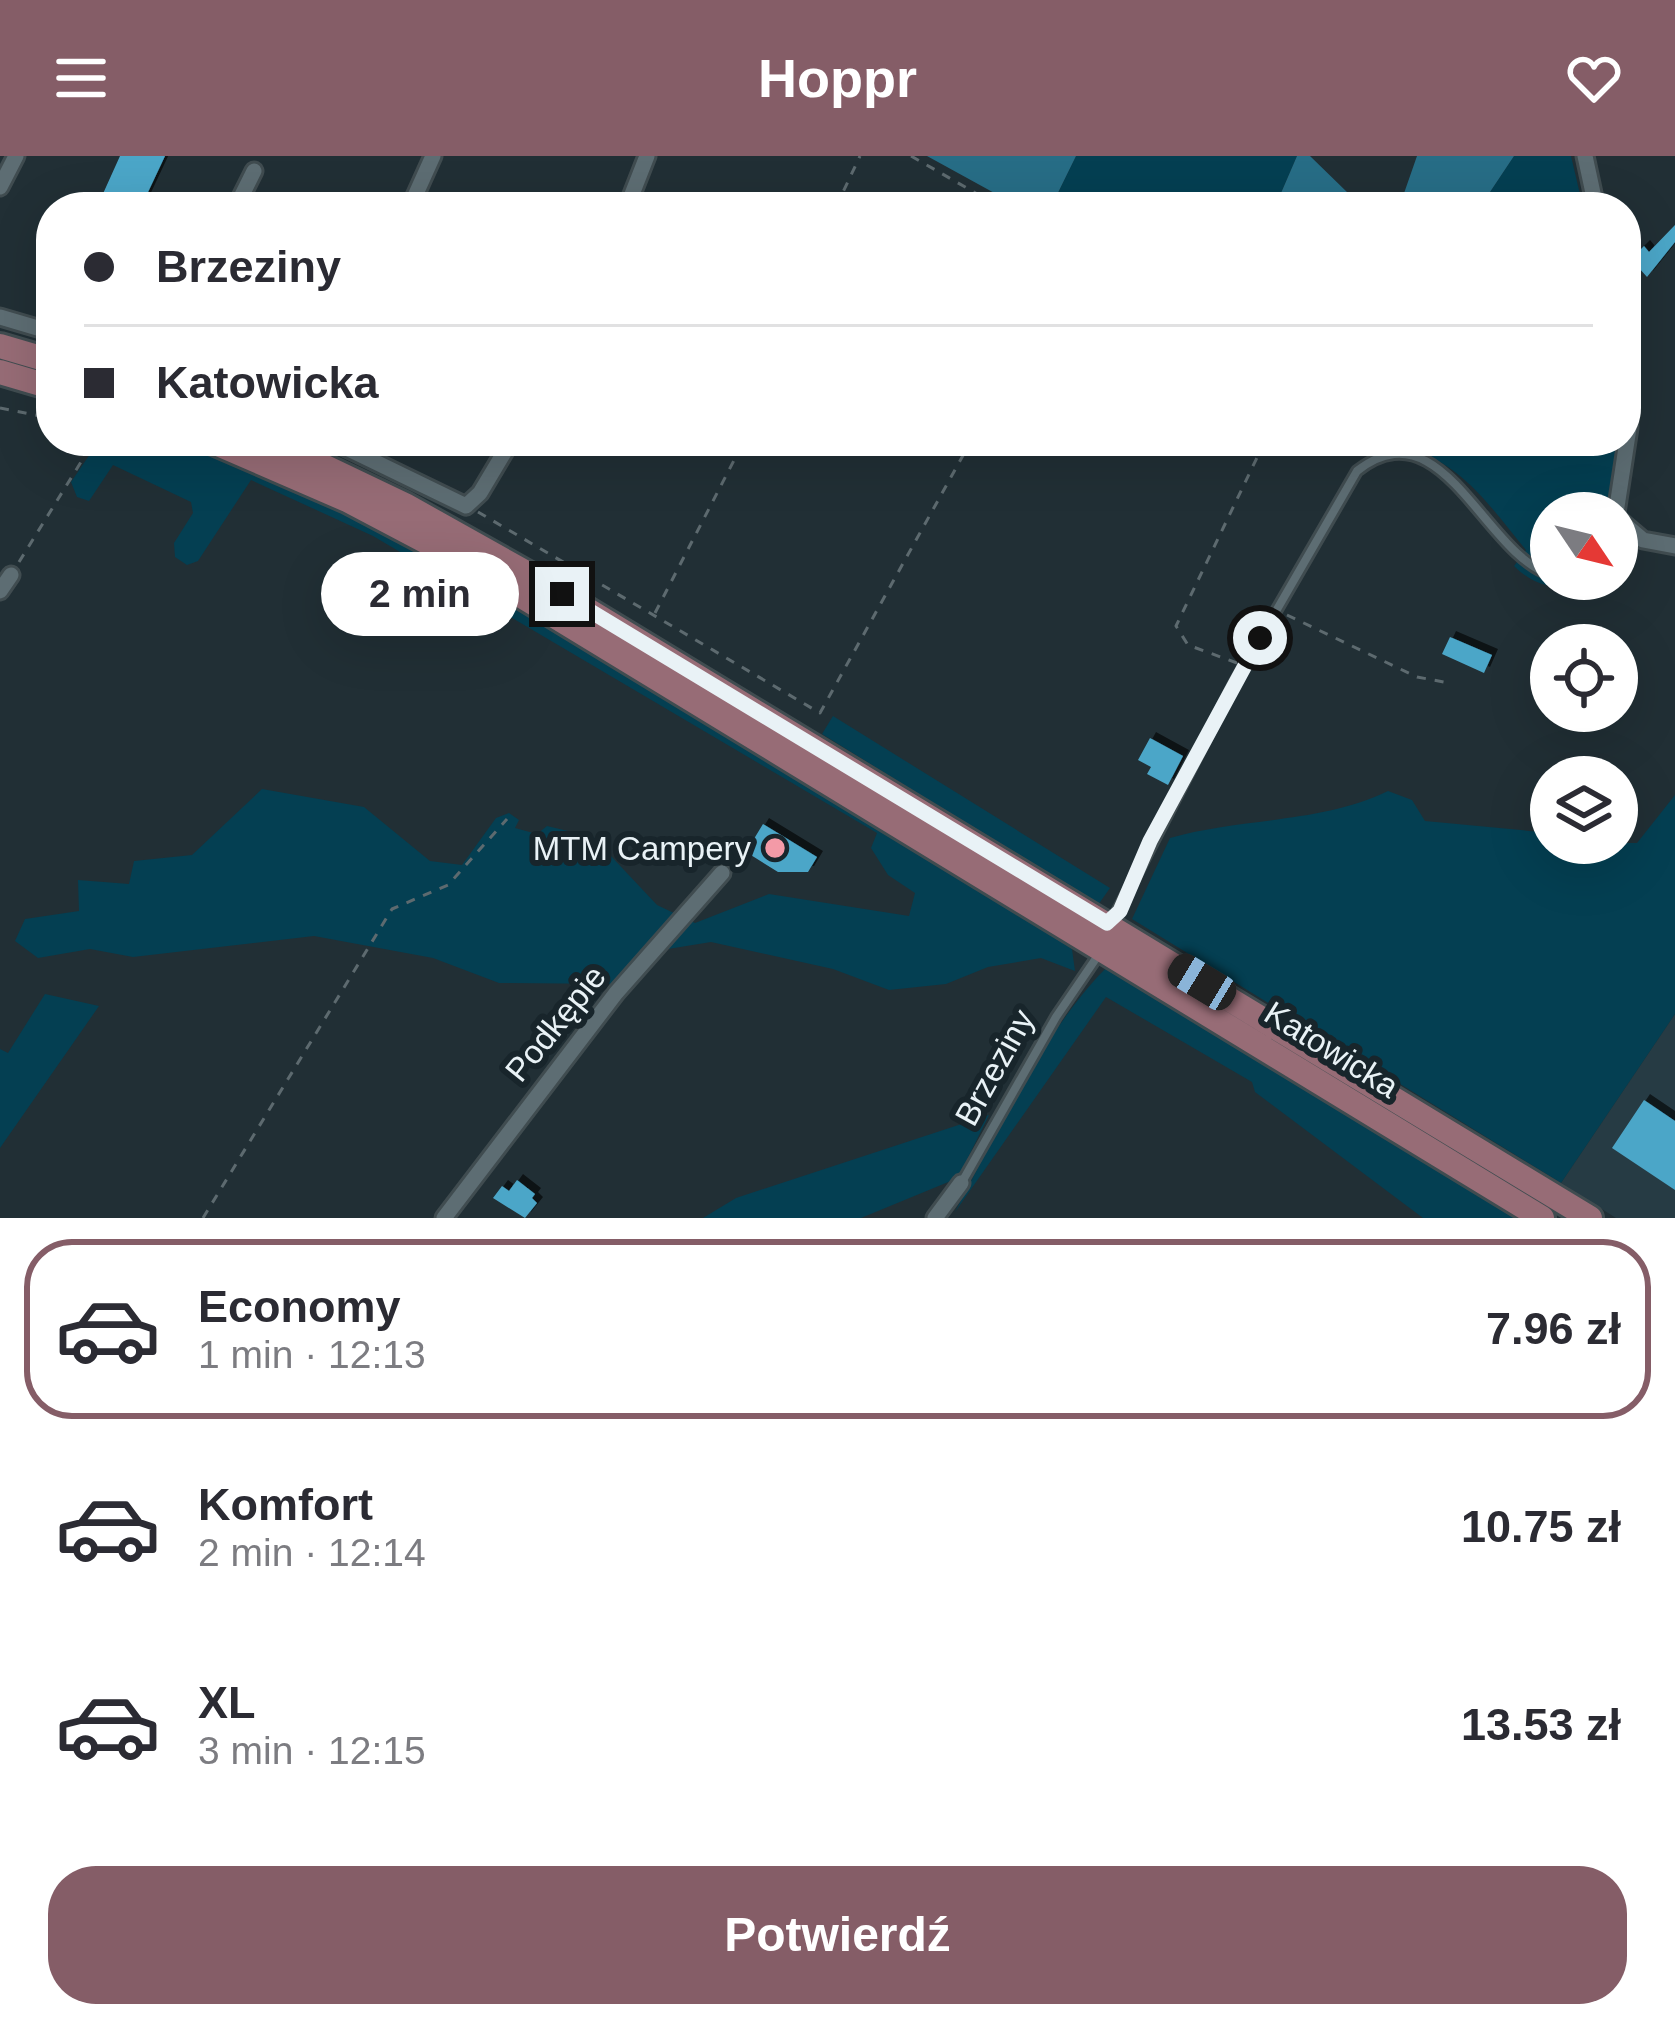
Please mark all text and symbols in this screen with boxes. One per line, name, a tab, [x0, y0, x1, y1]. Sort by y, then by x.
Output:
icon: menu	[48, 45, 114, 111]
icon: heart	[1561, 45, 1627, 111]
text: Hoppr	[758, 48, 917, 108]
text: Brzeziny	[156, 241, 341, 292]
text: Katowicka	[156, 357, 379, 408]
north arrow	[1530, 492, 1638, 600]
map controls	[1530, 492, 1638, 864]
callout: 2 min	[322, 552, 520, 636]
route end	[535, 567, 589, 621]
text: 2 min	[369, 572, 471, 615]
route start	[1233, 611, 1287, 665]
button: locate	[1530, 624, 1638, 732]
button: layers	[1530, 756, 1638, 864]
place label: MTM Campery	[533, 830, 751, 867]
marker: MTM Campery	[762, 835, 788, 861]
car	[1162, 948, 1242, 1016]
street label: Podkępie	[498, 958, 613, 1088]
street label: Katowicka	[1258, 994, 1406, 1105]
street label: Brzeziny	[948, 1003, 1042, 1132]
icon: car	[54, 1275, 162, 1383]
text: Economy	[198, 1281, 401, 1332]
text: 7.96 zł	[1486, 1303, 1621, 1354]
text: 1 min · 12:13	[198, 1333, 426, 1376]
icon: car	[54, 1473, 162, 1581]
text: Komfort	[198, 1479, 373, 1530]
text: 10.75 zł	[1461, 1501, 1621, 1552]
text: 2 min · 12:14	[198, 1531, 426, 1574]
icon: car	[54, 1671, 162, 1779]
text: XL	[198, 1677, 256, 1728]
text: 13.53 zł	[1461, 1699, 1621, 1750]
text: 3 min · 12:15	[198, 1729, 426, 1772]
button: Potwierdź	[48, 1866, 1627, 2004]

